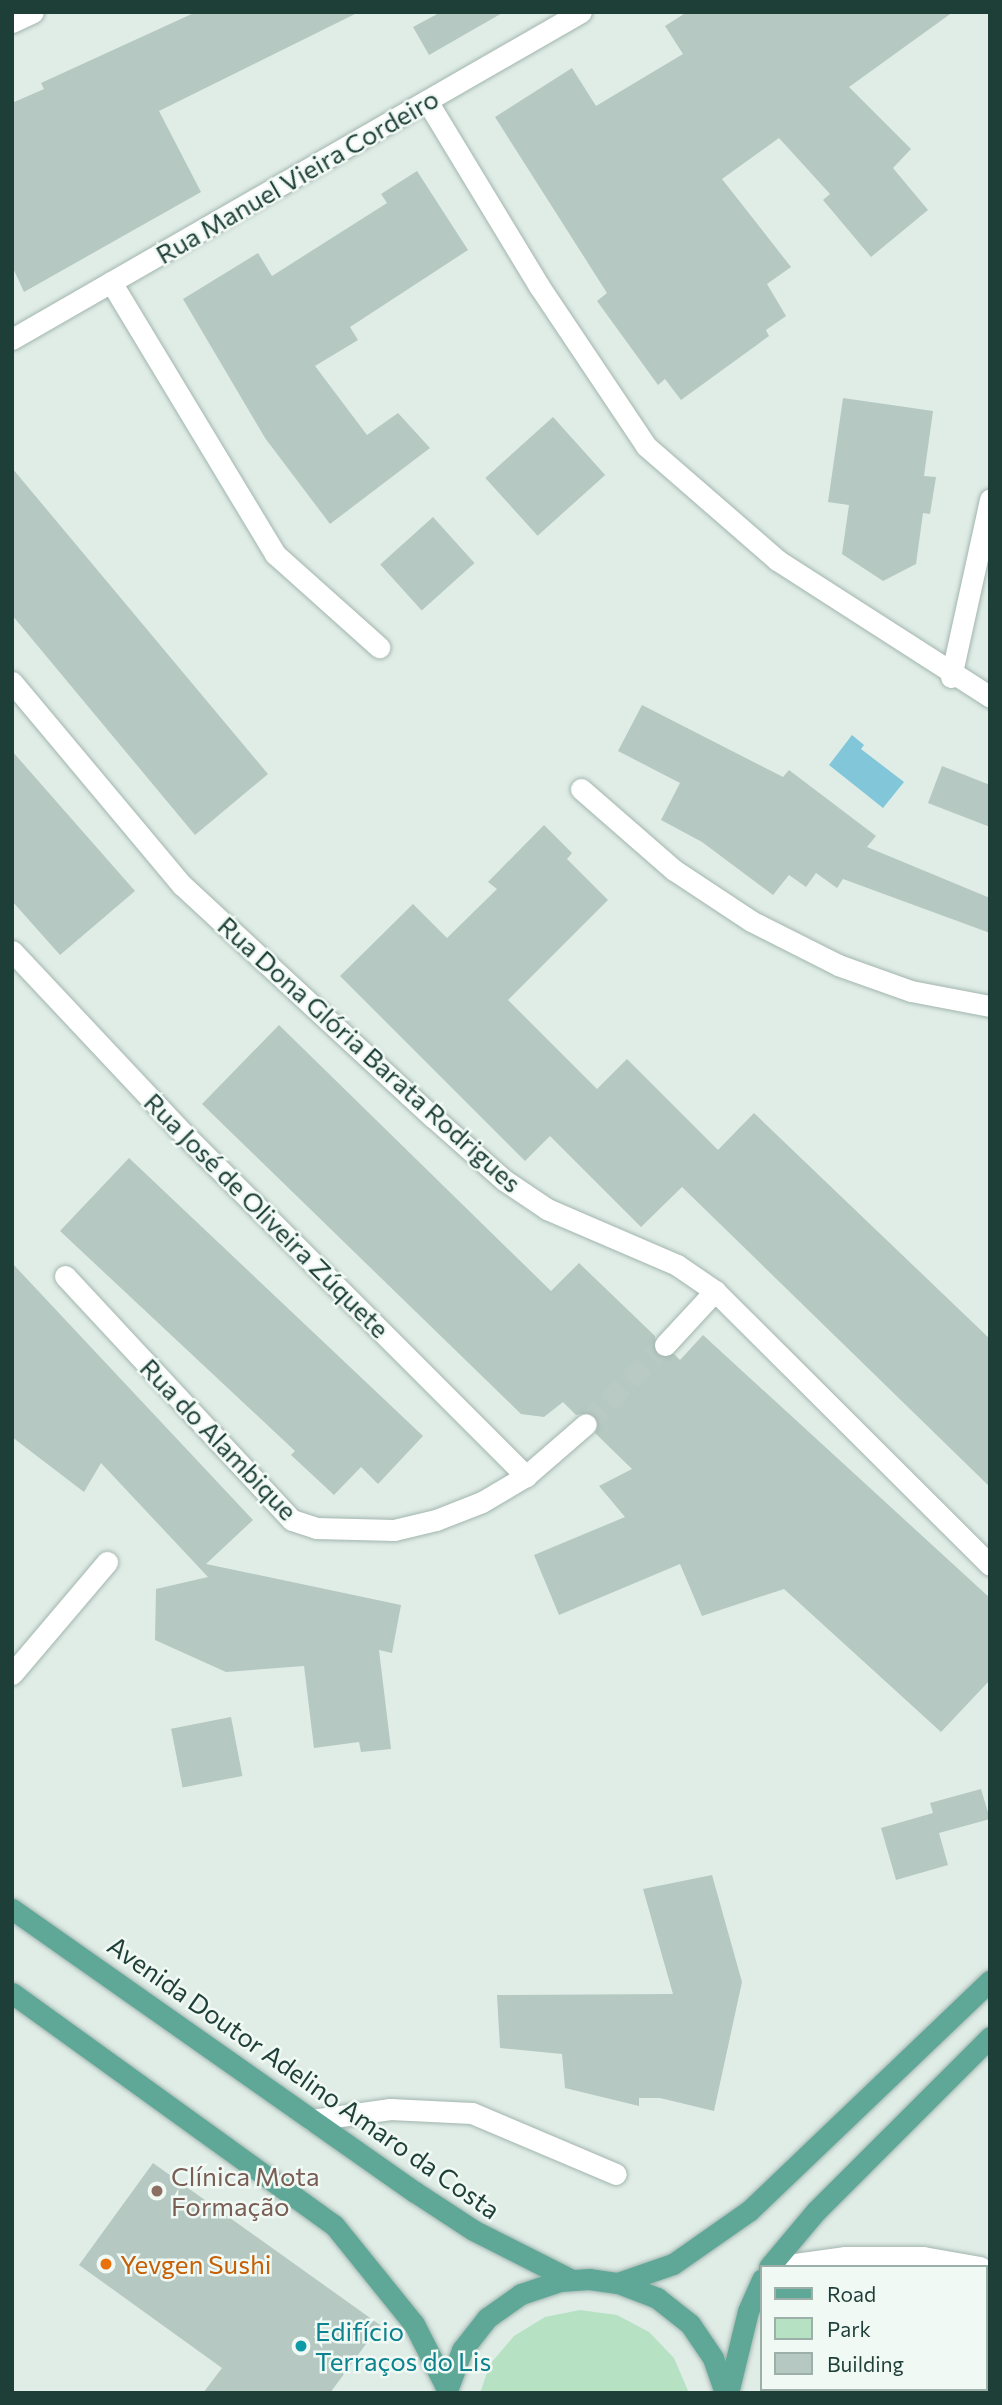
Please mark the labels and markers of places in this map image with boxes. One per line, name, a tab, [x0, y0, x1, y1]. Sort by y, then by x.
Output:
place label: Clínica Mota Formação	[171, 2160, 320, 2222]
marker: Clínica Mota Formação	[149, 2183, 165, 2199]
place label: Yevgen Sushi	[120, 2248, 272, 2280]
marker: Yevgen Sushi	[98, 2256, 114, 2272]
place label: Edifício Terraços do Lis	[315, 2315, 491, 2376]
marker: Edifício Terraços do Lis	[293, 2338, 309, 2354]

